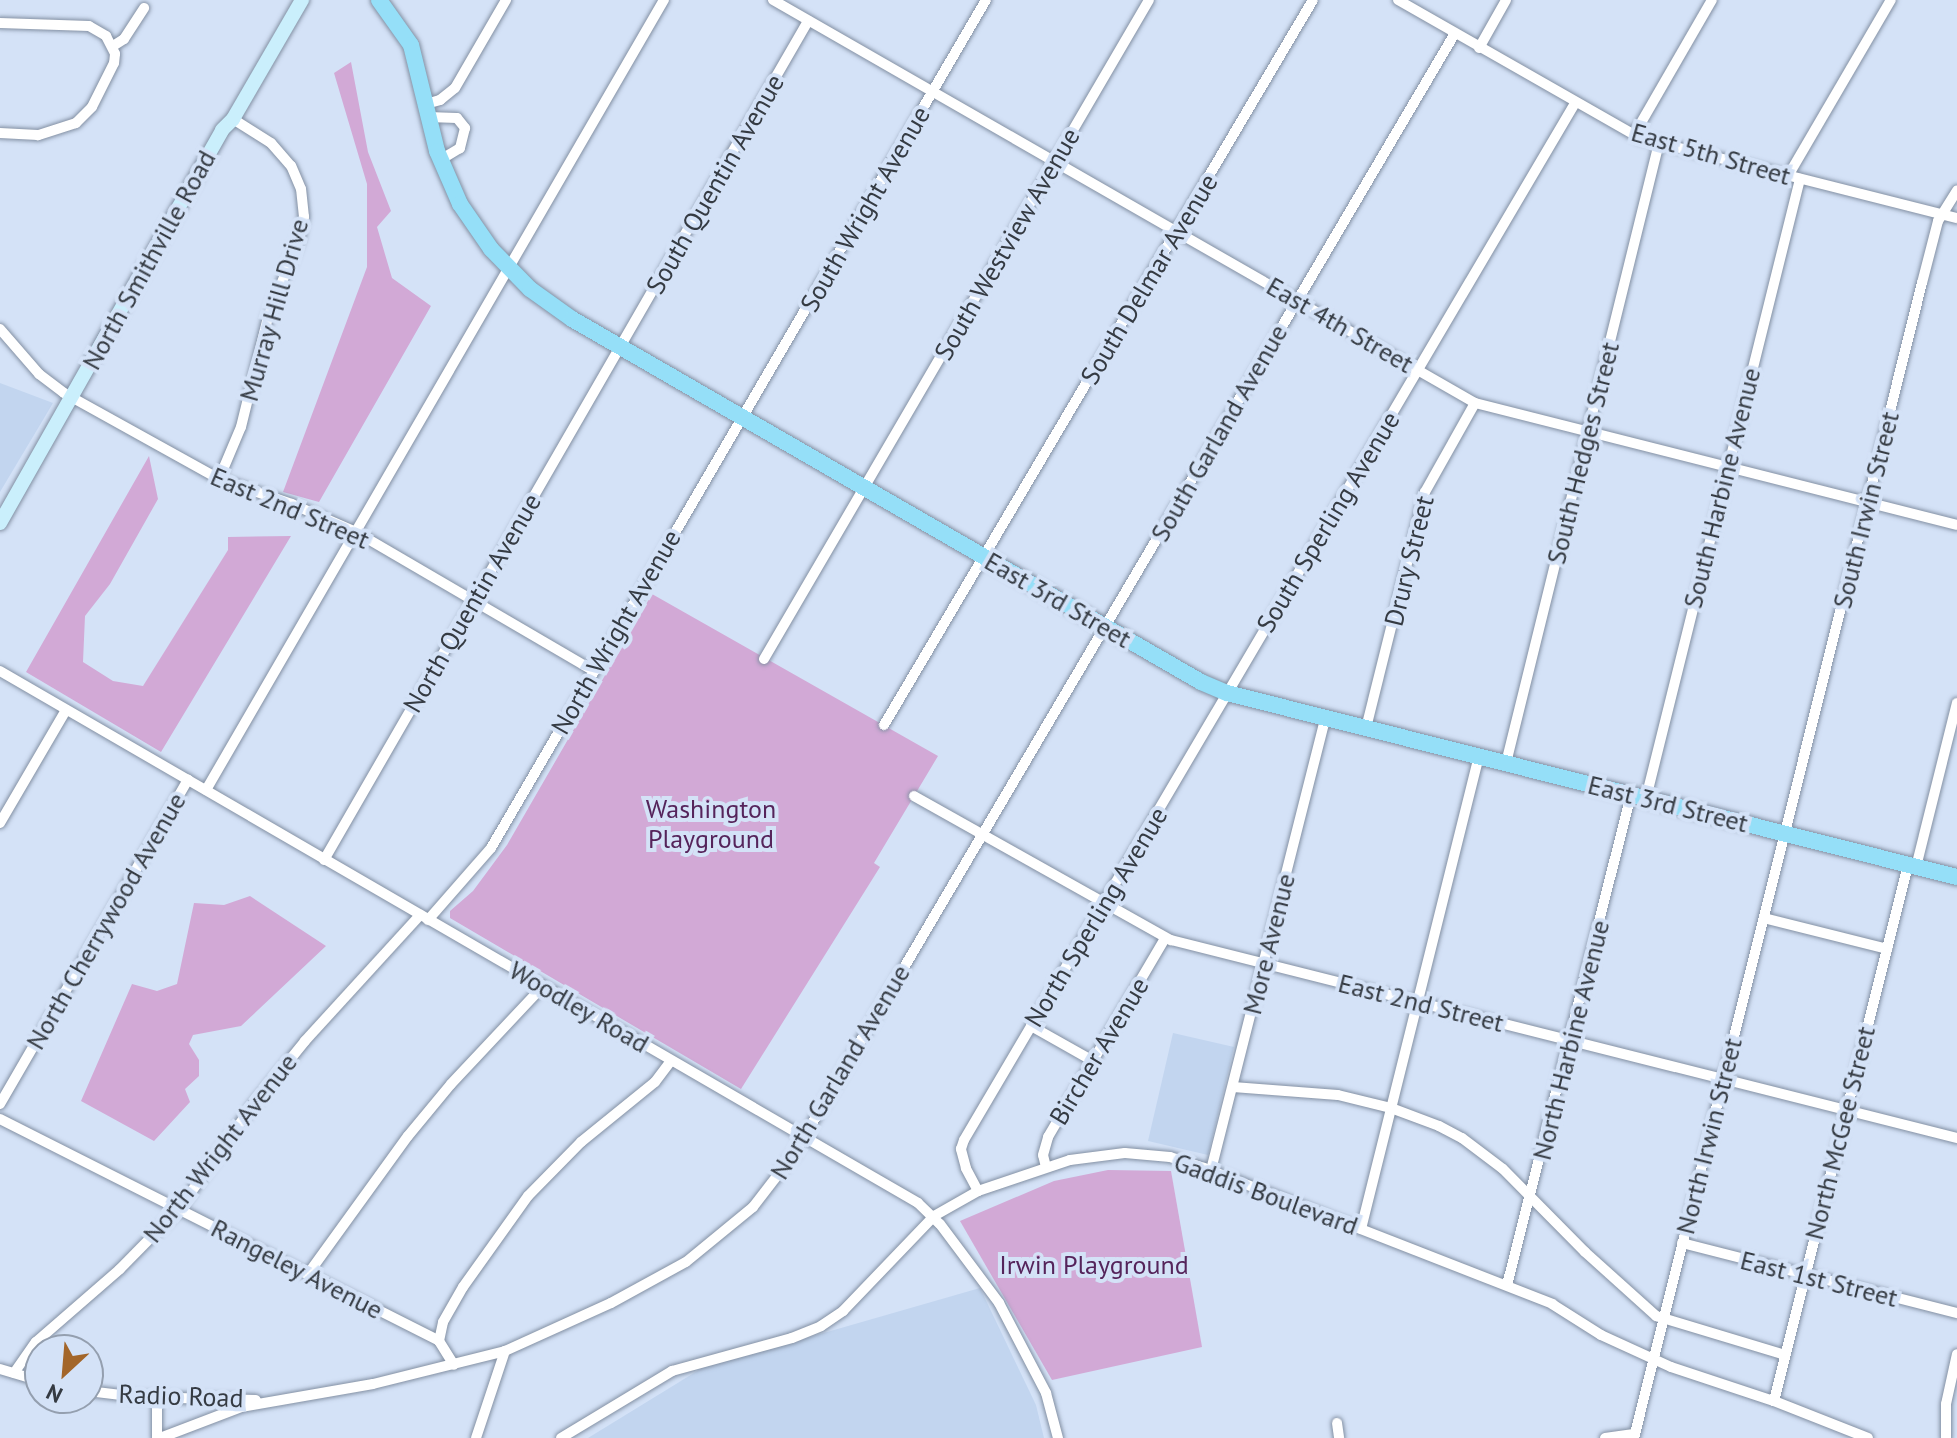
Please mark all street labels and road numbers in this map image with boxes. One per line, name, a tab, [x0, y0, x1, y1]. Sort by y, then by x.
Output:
street label: South Quentin Avenue	[639, 68, 791, 300]
street label: South Wright Avenue	[793, 100, 937, 318]
street label: East 5th Street	[1628, 116, 1794, 192]
street label: South Westview Avenue	[927, 122, 1087, 366]
street label: North Smithville Road	[76, 145, 222, 375]
street label: South Delmar Avenue	[1074, 168, 1224, 390]
street label: Murray Hill Drive	[233, 215, 315, 405]
street label: East 4th Street	[1261, 270, 1419, 380]
street label: South Garland Avenue	[1144, 319, 1294, 547]
street label: South Hedges Street	[1540, 339, 1626, 567]
street label: South Harbine Avenue	[1677, 364, 1767, 612]
street label: South Sperling Avenue	[1250, 406, 1406, 638]
street label: South Irwin Street	[1826, 408, 1906, 612]
street label: East 2nd Street	[206, 461, 374, 555]
street label: North Quentin Avenue	[396, 488, 548, 718]
street label: Drury Street	[1378, 492, 1440, 630]
street label: North Wright Avenue	[544, 524, 688, 740]
street label: East 3rd Street	[979, 546, 1137, 654]
street label: East 3rd Street	[1585, 769, 1751, 839]
street label: North Cherrywood Avenue	[19, 787, 193, 1055]
street label: North Sperling Avenue	[1018, 801, 1174, 1033]
street label: More Avenue	[1236, 870, 1302, 1018]
street label: North Harbine Avenue	[1526, 916, 1616, 1164]
street label: Woodley Road	[503, 954, 655, 1060]
street label: North Garland Avenue	[763, 959, 917, 1185]
street label: East 2nd Street	[1335, 967, 1507, 1039]
street label: Bircher Avenue	[1043, 971, 1155, 1131]
street label: North McGee Street	[1798, 1023, 1882, 1243]
street label: North Irwin Street	[1670, 1035, 1748, 1237]
street label: North Wright Avenue	[136, 1047, 304, 1249]
street label: Gaddis Boulevard	[1170, 1146, 1362, 1242]
street label: Rangeley Avenue	[205, 1212, 389, 1326]
street label: East 1st Street	[1737, 1244, 1901, 1314]
street label: Radio Road	[118, 1378, 244, 1414]

